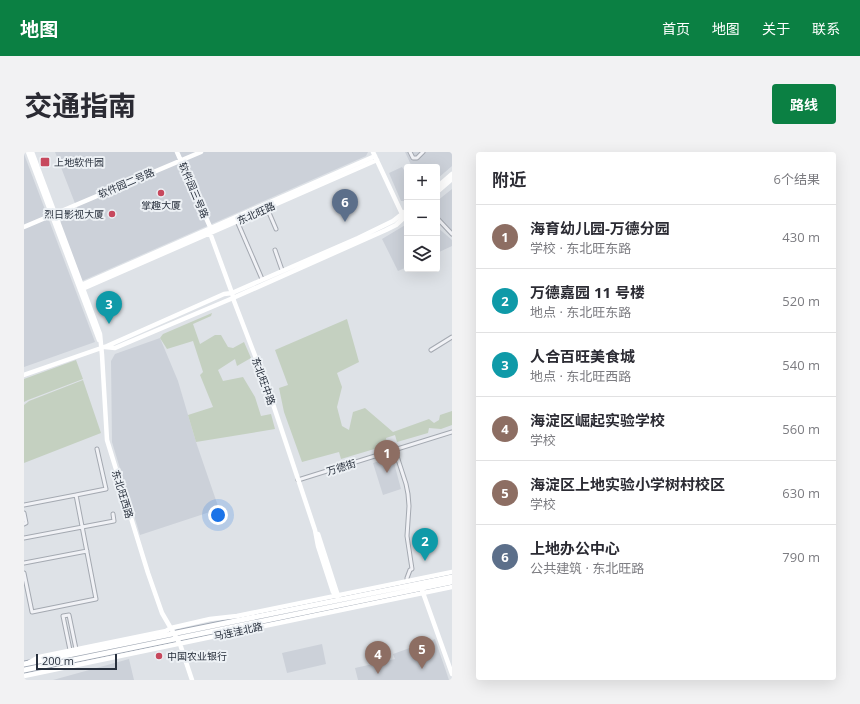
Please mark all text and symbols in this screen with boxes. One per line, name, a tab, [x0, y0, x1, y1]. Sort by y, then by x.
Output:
text: 地图	[20, 16, 58, 42]
text: 首页	[662, 19, 690, 38]
text: 地图	[712, 19, 740, 38]
text: 关于	[762, 19, 790, 38]
text: 联系	[812, 19, 840, 38]
button: 路线	[772, 84, 836, 124]
text: 交通指南	[24, 86, 136, 124]
place label: 上地软件园	[54, 155, 104, 169]
marker: 上地软件园	[39, 156, 51, 168]
street label: 软件园三号路	[176, 160, 212, 220]
map controls	[404, 164, 440, 272]
button: +	[404, 164, 440, 200]
street label: 软件园二号路	[96, 165, 156, 201]
text: 附近	[492, 168, 526, 191]
text: 6个结果	[774, 170, 820, 188]
marker: 掌趣大厦	[156, 188, 166, 198]
pin: 6	[332, 189, 358, 222]
place label: 掌趣大厦	[141, 198, 181, 212]
street label: 东北旺路	[235, 198, 277, 228]
button: −	[404, 200, 440, 236]
place label: 烈日影视大厦	[44, 207, 104, 221]
marker: 烈日影视大厦	[107, 209, 117, 219]
text: 海育幼儿园-万德分园	[530, 218, 670, 238]
text: 1	[501, 228, 509, 246]
text: 430 m	[782, 228, 820, 246]
button: layers	[404, 236, 440, 272]
text: 学校 · 东北旺东路	[530, 239, 631, 257]
text: 万德嘉园 11 号楼	[530, 282, 645, 302]
pin: 3	[96, 291, 122, 324]
text: 2	[501, 292, 509, 310]
text: 520 m	[782, 292, 820, 310]
text: 地点 · 东北旺东路	[530, 303, 631, 321]
text: 人合百旺美食城	[530, 346, 635, 366]
street label: 东北旺中路	[249, 355, 279, 407]
text: 3	[501, 356, 509, 374]
text: 540 m	[782, 356, 820, 374]
text: 地点 · 东北旺西路	[530, 367, 631, 385]
text: 海淀区崛起实验学校	[530, 410, 665, 430]
text: 4	[501, 420, 509, 438]
text: 560 m	[782, 420, 820, 438]
text: 学校	[530, 431, 556, 449]
pin: 1	[374, 440, 400, 473]
street label: 万德街	[325, 456, 357, 478]
street label: 东北旺西路	[109, 468, 137, 520]
text: 海淀区上地实验小学树村校区	[530, 474, 725, 494]
text: 5	[501, 484, 509, 502]
text: 630 m	[782, 484, 820, 502]
text: 学校	[530, 495, 556, 513]
your location	[208, 505, 228, 525]
pin: 2	[412, 528, 438, 561]
text: 上地办公中心	[530, 538, 620, 558]
text: 6	[501, 548, 509, 566]
text: 790 m	[782, 548, 820, 566]
text: 公共建筑 · 东北旺路	[530, 559, 644, 577]
street label: 马连洼北路	[212, 619, 264, 643]
pin: 5	[409, 636, 435, 669]
pin: 4	[365, 641, 391, 674]
place label: 中国农业银行	[167, 649, 227, 663]
marker: 中国农业银行	[154, 651, 164, 661]
scale bar	[36, 652, 117, 671]
text: 200 m	[42, 653, 74, 668]

